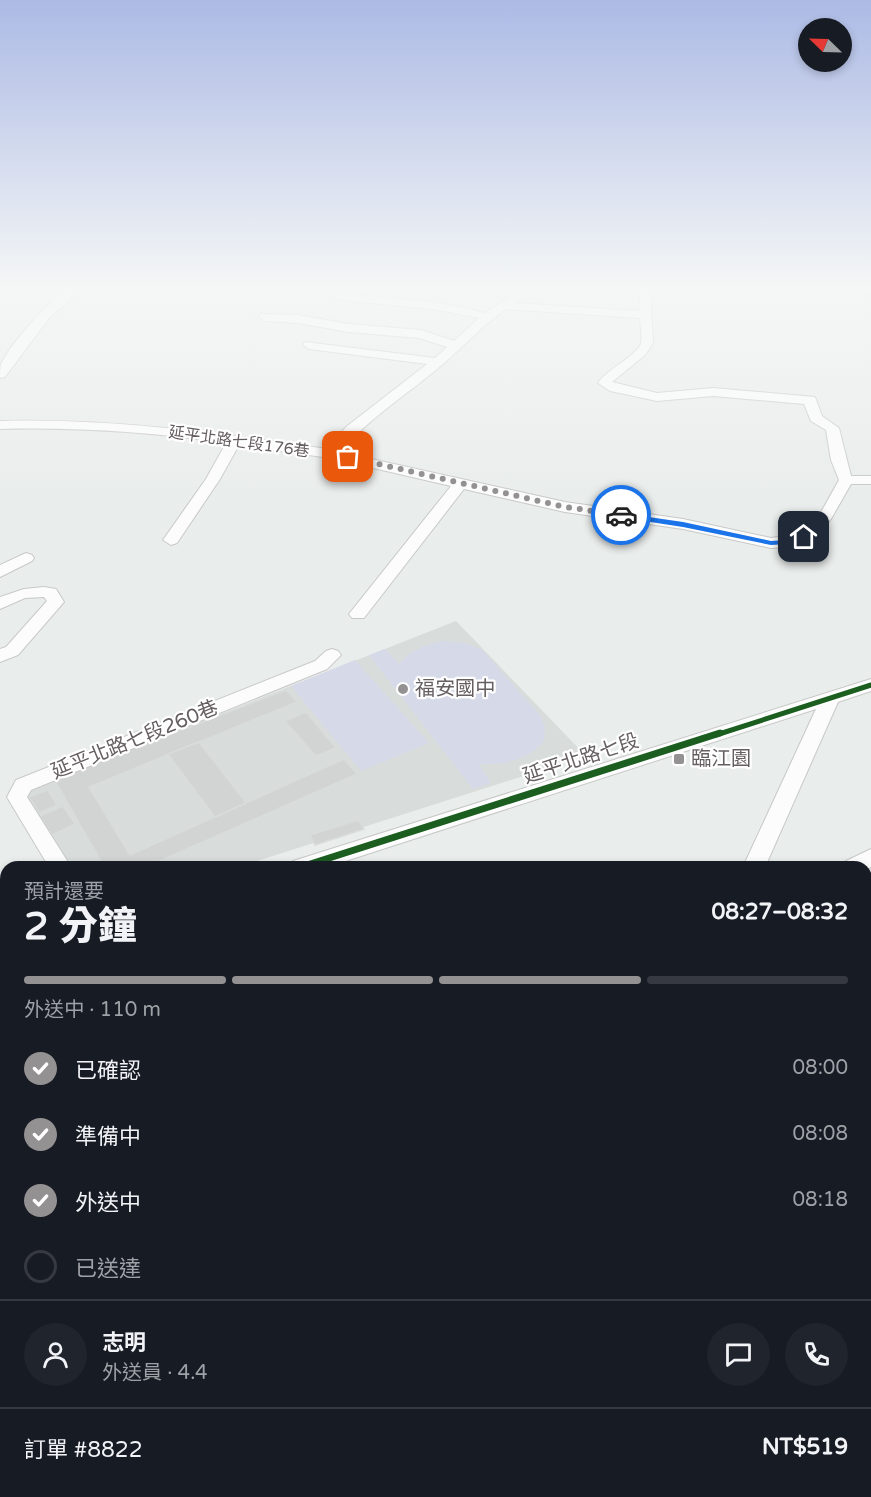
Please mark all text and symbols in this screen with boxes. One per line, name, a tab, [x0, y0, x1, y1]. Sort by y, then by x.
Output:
north arrow	[798, 18, 852, 72]
map controls	[798, 18, 852, 72]
street label: 延平北路七段176巷	[167, 422, 311, 462]
pin	[322, 431, 373, 482]
icon: bag	[331, 440, 364, 473]
courier	[591, 485, 651, 545]
icon: car	[605, 499, 638, 532]
pin	[778, 511, 829, 562]
icon: home	[787, 520, 820, 553]
place label: 福安國中	[415, 677, 495, 701]
marker: 福安國中	[396, 682, 410, 696]
street label: 延平北路七段260巷	[48, 696, 222, 784]
street label: 延平北路七段	[520, 729, 642, 789]
place label: 臨江園	[691, 747, 751, 771]
marker: 臨江園	[672, 752, 686, 766]
text: 預計還要	[24, 880, 104, 904]
text: 08:27–08:32	[711, 899, 848, 925]
text: 2 分鐘	[24, 903, 137, 950]
text: 外送中 · 110 m	[24, 998, 161, 1022]
icon: check	[24, 1052, 57, 1085]
text: 08:00	[793, 1056, 848, 1080]
text: 已確認	[75, 1058, 141, 1084]
icon: check	[24, 1118, 57, 1151]
text: 08:08	[793, 1122, 848, 1146]
text: 準備中	[75, 1124, 141, 1150]
icon: check	[24, 1184, 57, 1217]
text: 08:18	[793, 1188, 848, 1212]
text: 外送中	[75, 1190, 141, 1216]
text: 已送達	[75, 1256, 141, 1282]
button: person	[24, 1323, 87, 1386]
button: chat	[707, 1323, 770, 1386]
button: phone	[785, 1323, 848, 1386]
text: 志明	[102, 1330, 146, 1356]
text: 外送員 · 4.4	[102, 1361, 208, 1385]
text: NT$519	[762, 1434, 848, 1460]
text: 訂單 #8822	[24, 1437, 142, 1463]

